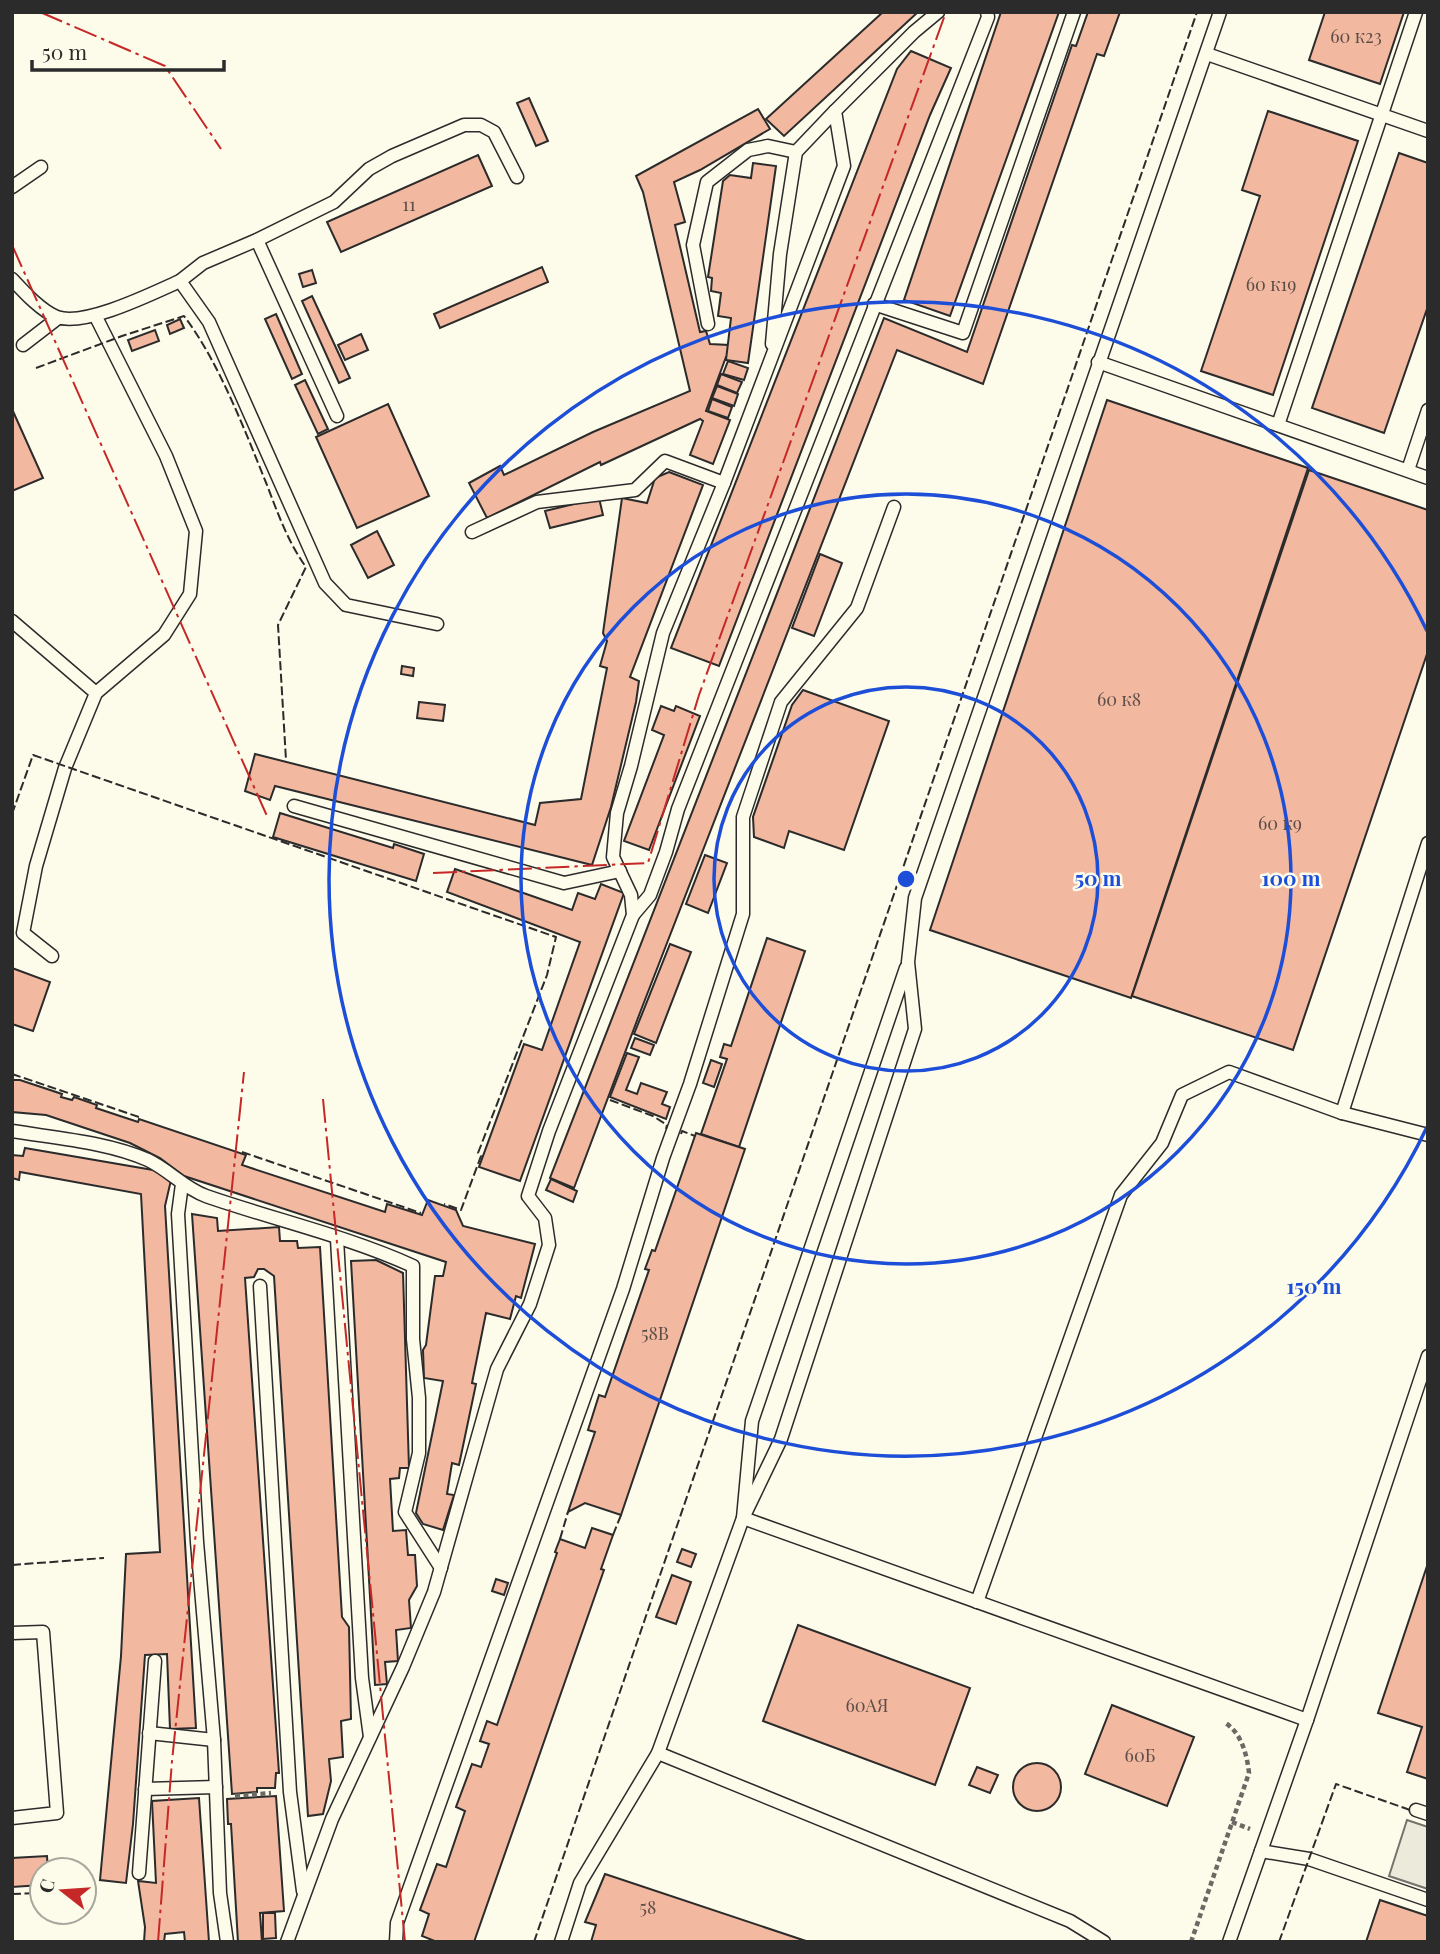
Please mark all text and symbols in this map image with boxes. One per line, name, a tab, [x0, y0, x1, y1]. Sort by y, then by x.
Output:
house number: 60 к23	[1330, 24, 1382, 48]
scale bar	[32, 28, 224, 72]
text: 50 m	[42, 37, 88, 65]
house number: 11	[402, 192, 416, 216]
house number: 60 к19	[1246, 272, 1296, 296]
house number: 60 к8	[1097, 687, 1141, 711]
house number: 60 к9	[1258, 811, 1302, 835]
text: 50 m	[1074, 863, 1122, 891]
text: 100 m	[1261, 863, 1321, 891]
centre of rings	[894, 867, 918, 891]
text: 150 m	[1287, 1271, 1341, 1299]
house number: 58В	[641, 1321, 669, 1345]
house number: 60АЯ	[845, 1693, 889, 1717]
house number: 60Б	[1125, 1743, 1155, 1767]
north arrow	[28, 1856, 98, 1926]
text: С	[31, 1876, 60, 1896]
house number: 58	[640, 1895, 656, 1919]

